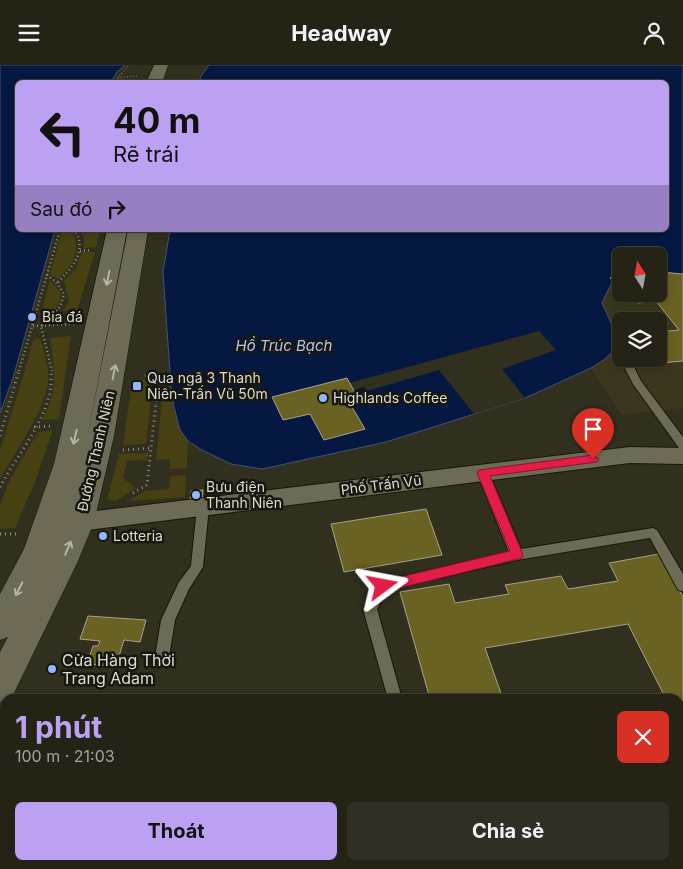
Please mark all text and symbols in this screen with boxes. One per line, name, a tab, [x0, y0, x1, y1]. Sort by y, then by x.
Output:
icon: menu	[15, 19, 43, 47]
icon: person	[640, 19, 668, 47]
text: Headway	[291, 20, 392, 46]
text: 40 m	[113, 99, 201, 141]
icon: left	[30, 100, 95, 165]
text: Rẽ trái	[113, 141, 179, 167]
icon: right	[102, 195, 130, 223]
text: Sau đó	[30, 198, 92, 221]
north arrow	[612, 247, 668, 303]
map controls	[612, 247, 667, 367]
one-way arrow	[103, 269, 112, 285]
place label: Bia đá	[42, 308, 83, 325]
marker: Bia đá	[26, 311, 38, 323]
button: layers	[612, 312, 667, 367]
water label: Hồ Trúc Bạch	[235, 336, 333, 355]
one-way arrow	[109, 365, 119, 381]
place label: Qua ngã 3 Thanh Niên-Trấn Vũ 50m	[147, 369, 268, 402]
marker: Qua ngã 3 Thanh Niên-Trấn Vũ 50m	[131, 380, 143, 392]
street label: Đường Thanh Niên	[73, 389, 118, 513]
place label: Highlands Coffee	[333, 389, 447, 406]
marker: Highlands Coffee	[317, 392, 329, 404]
pin	[572, 408, 614, 459]
icon: arrive	[579, 415, 607, 443]
one-way arrow	[70, 428, 79, 444]
street label: Phố Trấn Vũ	[340, 471, 422, 498]
place label: Bưu điện Thanh Niên	[206, 478, 282, 511]
marker: Bưu điện Thanh Niên	[190, 489, 202, 501]
place label: Lotteria	[113, 527, 163, 544]
marker: Lotteria	[97, 530, 109, 542]
one-way arrow	[64, 541, 74, 556]
position arrow	[356, 559, 408, 611]
one-way arrow	[14, 581, 23, 596]
place label: Cửa Hàng Thời Trang Adam	[62, 650, 175, 688]
marker: Cửa Hàng Thời Trang Adam	[46, 663, 58, 675]
text: 1 phút	[15, 709, 102, 745]
button: close	[617, 711, 669, 763]
text: 100 m · 21:03	[15, 746, 115, 766]
button: Thoát	[15, 802, 337, 860]
button: Chia sẻ	[347, 802, 669, 860]

